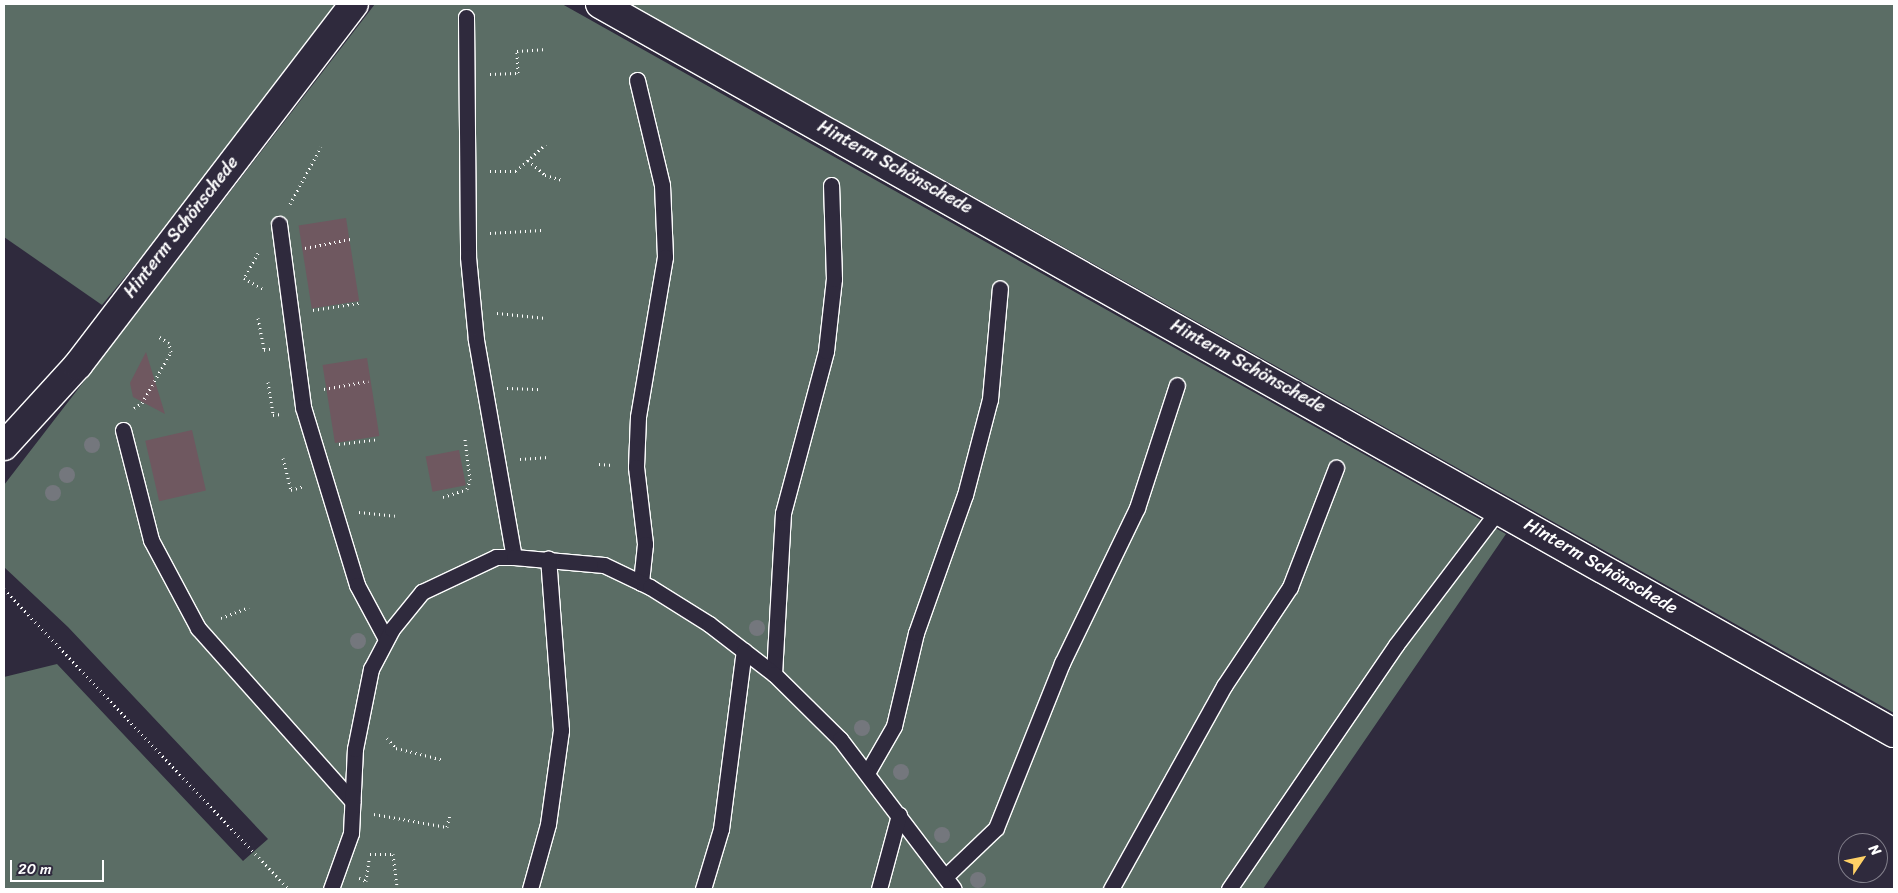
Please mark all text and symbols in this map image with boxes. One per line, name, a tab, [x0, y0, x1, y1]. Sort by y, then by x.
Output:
street label: Hinterm Schönschede	[814, 115, 976, 219]
street label: Hinterm Schönschede	[119, 152, 243, 302]
street label: Hinterm Schönschede	[1167, 314, 1329, 418]
street label: Hinterm Schönschede	[1520, 513, 1682, 619]
north arrow	[1838, 833, 1888, 883]
text: N	[1862, 839, 1888, 861]
scale bar	[12, 850, 106, 882]
text: 20 m	[18, 856, 52, 882]

